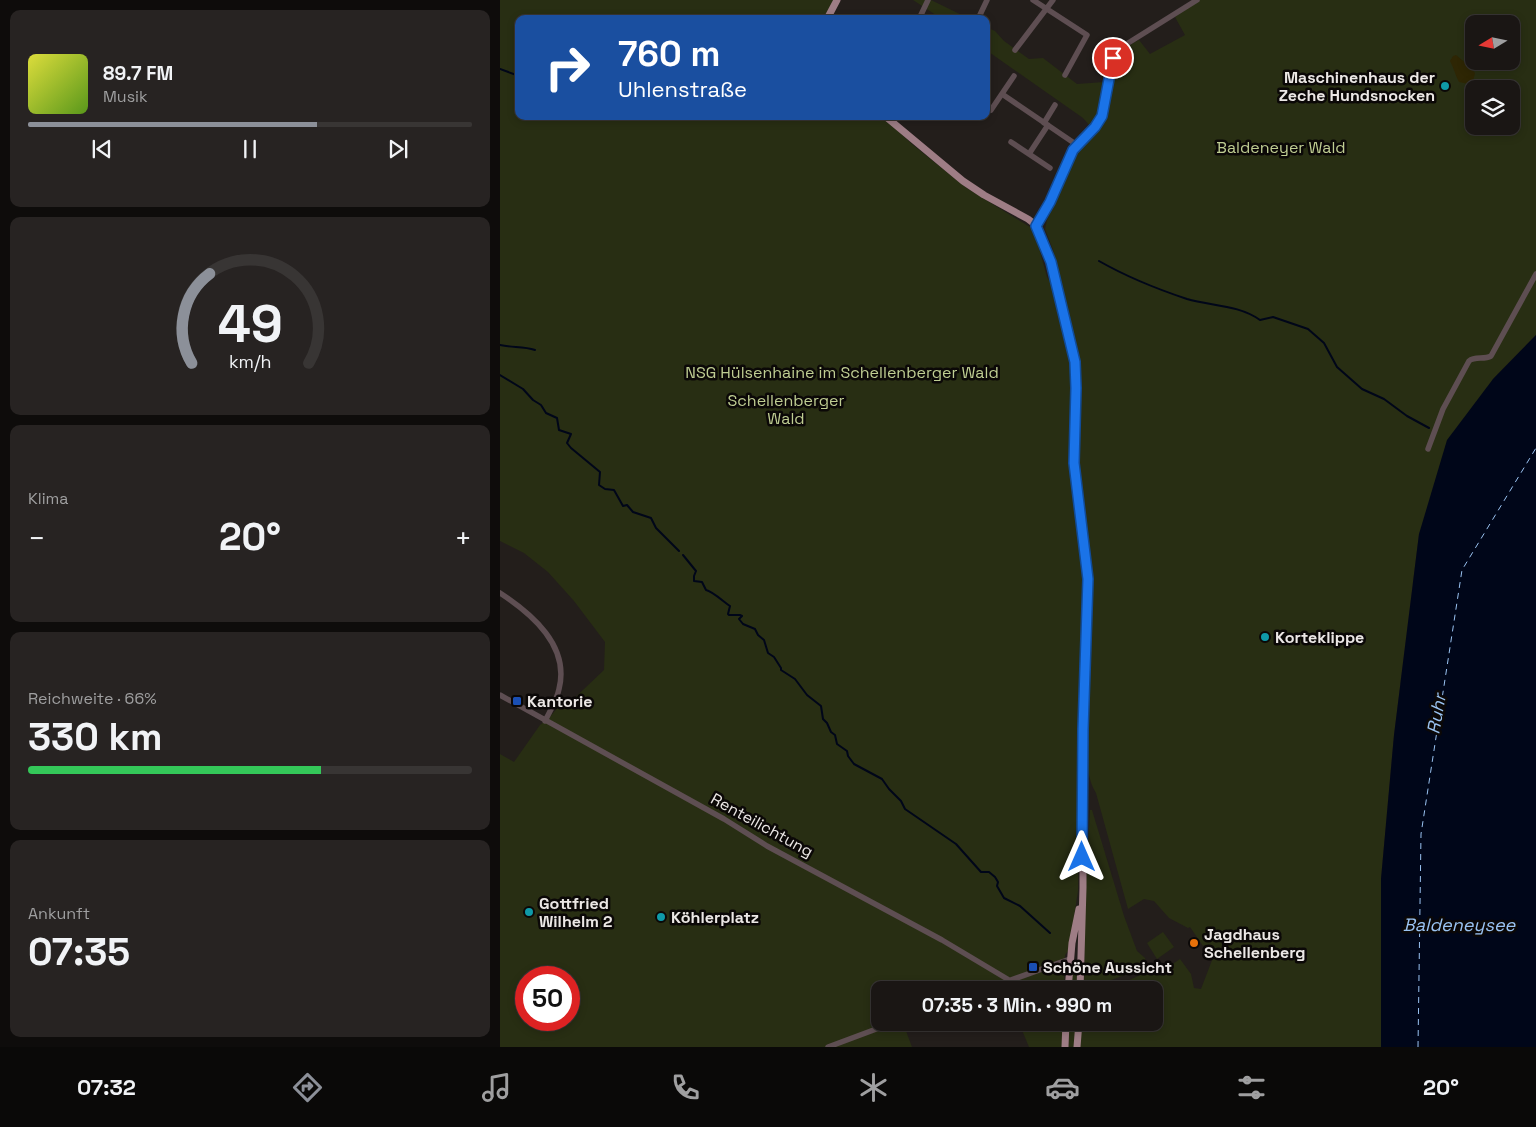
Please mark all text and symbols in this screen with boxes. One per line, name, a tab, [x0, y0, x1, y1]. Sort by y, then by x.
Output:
north arrow	[1465, 15, 1520, 70]
map controls	[1465, 15, 1520, 135]
text: 760 m	[618, 32, 720, 76]
icon: right	[535, 35, 600, 100]
pin	[1092, 37, 1134, 79]
icon: arrive	[1099, 44, 1127, 72]
text: 89.7 FM	[103, 61, 173, 86]
place label: Maschinenhaus der Zeche Hundsnocken	[1279, 67, 1435, 106]
text: Uhlenstraße	[618, 75, 747, 103]
marker: Maschinenhaus der Zeche Hundsnocken	[1439, 80, 1451, 92]
button: layers	[1465, 80, 1520, 135]
text: Musik	[103, 86, 148, 107]
icon: previous	[88, 135, 116, 163]
icon: pause	[236, 135, 264, 163]
icon: next	[384, 135, 412, 163]
park label: Baldeneyer Wald	[1216, 137, 1346, 158]
text: 49	[217, 291, 283, 357]
text: km/h	[229, 350, 271, 373]
park label: NSG Hülsenhaine im Schellenberger Wald	[685, 362, 999, 383]
park label: Schellenberger Wald	[727, 390, 845, 429]
text: Klima	[28, 488, 69, 509]
text: 20°	[219, 513, 281, 561]
text: −	[28, 520, 45, 556]
text: +	[455, 520, 472, 556]
place label: Korteklippe	[1275, 627, 1364, 648]
marker: Korteklippe	[1259, 631, 1271, 643]
text: Reichweite · 66%	[28, 688, 157, 709]
water label: Ruhr	[1421, 690, 1451, 736]
place label: Kantorie	[527, 691, 593, 712]
marker: Kantorie	[511, 695, 523, 707]
text: 330 km	[28, 713, 162, 761]
street label: Renteilichtung	[707, 788, 817, 862]
position arrow	[1055, 830, 1107, 882]
place label: Gottfried Wilhelm 2	[539, 893, 612, 932]
text: Ankunft	[28, 903, 90, 924]
marker: Gottfried Wilhelm 2	[523, 906, 535, 918]
place label: Köhlerplatz	[671, 907, 759, 928]
marker: Köhlerplatz	[655, 911, 667, 923]
water label: Baldeneysee	[1403, 913, 1517, 936]
place label: Jagdhaus Schellenberg	[1204, 924, 1305, 963]
text: 07:35	[28, 928, 130, 976]
marker: Jagdhaus Schellenberg	[1188, 937, 1200, 949]
place label: Schöne Aussicht	[1043, 957, 1172, 978]
marker: Schöne Aussicht	[1027, 961, 1039, 973]
speed limit sign: 50	[515, 966, 580, 1031]
text: 07:35 · 3 Min. · 990 m	[922, 993, 1112, 1018]
icon: directions	[290, 1070, 325, 1105]
icon: music	[479, 1070, 514, 1105]
icon: phone	[668, 1070, 703, 1105]
icon: climate	[856, 1070, 891, 1105]
icon: car	[1045, 1070, 1080, 1105]
icon: filters	[1234, 1070, 1269, 1105]
text: 07:32	[77, 1073, 136, 1101]
text: 20°	[1423, 1073, 1459, 1101]

